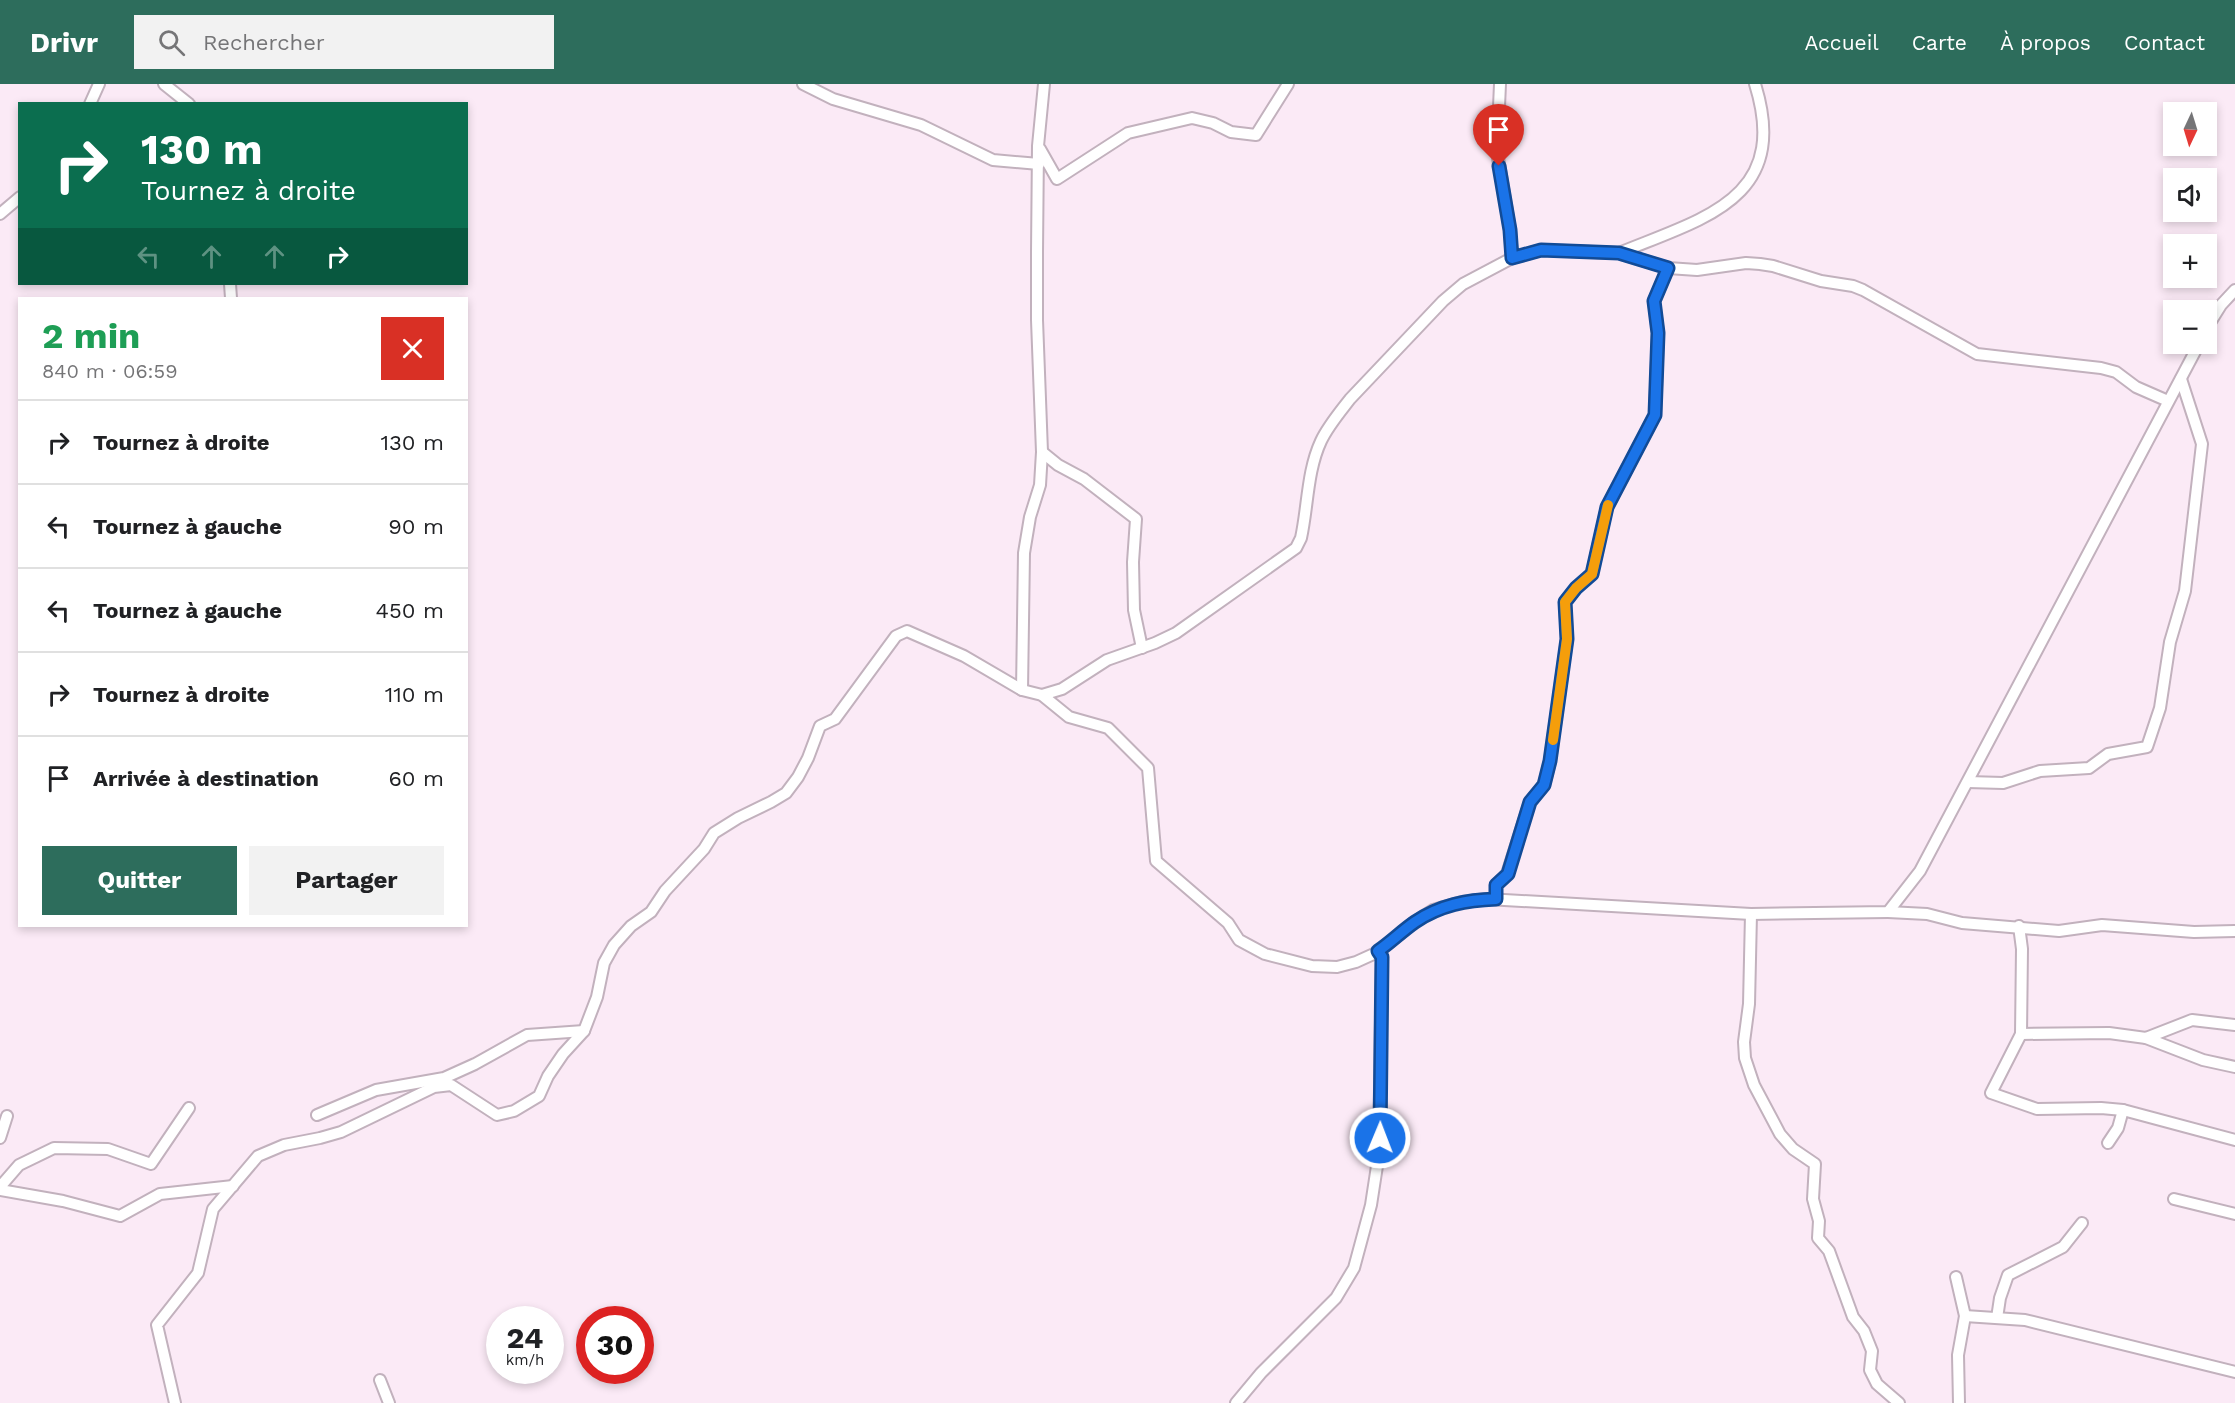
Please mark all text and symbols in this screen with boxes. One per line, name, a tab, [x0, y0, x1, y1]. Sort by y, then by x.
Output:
search box	[134, 15, 554, 69]
text: Drivr	[30, 26, 98, 59]
icon: search	[155, 26, 188, 59]
text: Rechercher	[203, 30, 325, 55]
text: Accueil	[1804, 30, 1879, 55]
text: Carte	[1912, 30, 1967, 55]
text: À propos	[2000, 30, 2091, 55]
text: Contact	[2124, 30, 2205, 55]
north arrow	[2163, 102, 2217, 156]
map controls	[2163, 102, 2217, 354]
pin	[1473, 104, 1524, 166]
icon: arrive	[1482, 113, 1515, 146]
text: 130 m	[141, 125, 263, 174]
icon: right	[42, 126, 120, 204]
button: sound	[2163, 168, 2217, 222]
text: Tournez à droite	[141, 175, 356, 207]
button: +	[2163, 234, 2217, 288]
icon: left	[132, 240, 165, 273]
icon: ahead	[195, 240, 228, 273]
icon: ahead	[258, 240, 291, 273]
icon: right	[321, 240, 354, 273]
button: −	[2163, 300, 2217, 354]
text: 2 min	[42, 315, 140, 357]
button: close	[381, 317, 444, 380]
text: 840 m · 06:59	[42, 359, 178, 383]
icon: right	[42, 426, 75, 459]
text: Tournez à droite	[93, 430, 270, 455]
text: 130 m	[380, 430, 444, 455]
icon: left	[42, 510, 75, 543]
text: Tournez à gauche	[93, 514, 282, 539]
text: 90 m	[388, 514, 444, 539]
icon: left	[42, 594, 75, 627]
text: Tournez à gauche	[93, 598, 282, 623]
text: 450 m	[376, 598, 444, 623]
icon: right	[42, 678, 75, 711]
text: Tournez à droite	[93, 682, 270, 707]
text: 110 m	[385, 682, 444, 707]
icon: arrive	[42, 762, 75, 795]
text: Arrivée à destination	[93, 766, 319, 791]
text: 60 m	[388, 766, 444, 791]
button: Quitter	[42, 846, 237, 915]
button: Partager	[249, 846, 444, 915]
position arrow	[1348, 1106, 1412, 1170]
speed limit sign: 30	[576, 1306, 654, 1384]
text: 24	[507, 1320, 543, 1355]
text: km/h	[506, 1351, 544, 1369]

